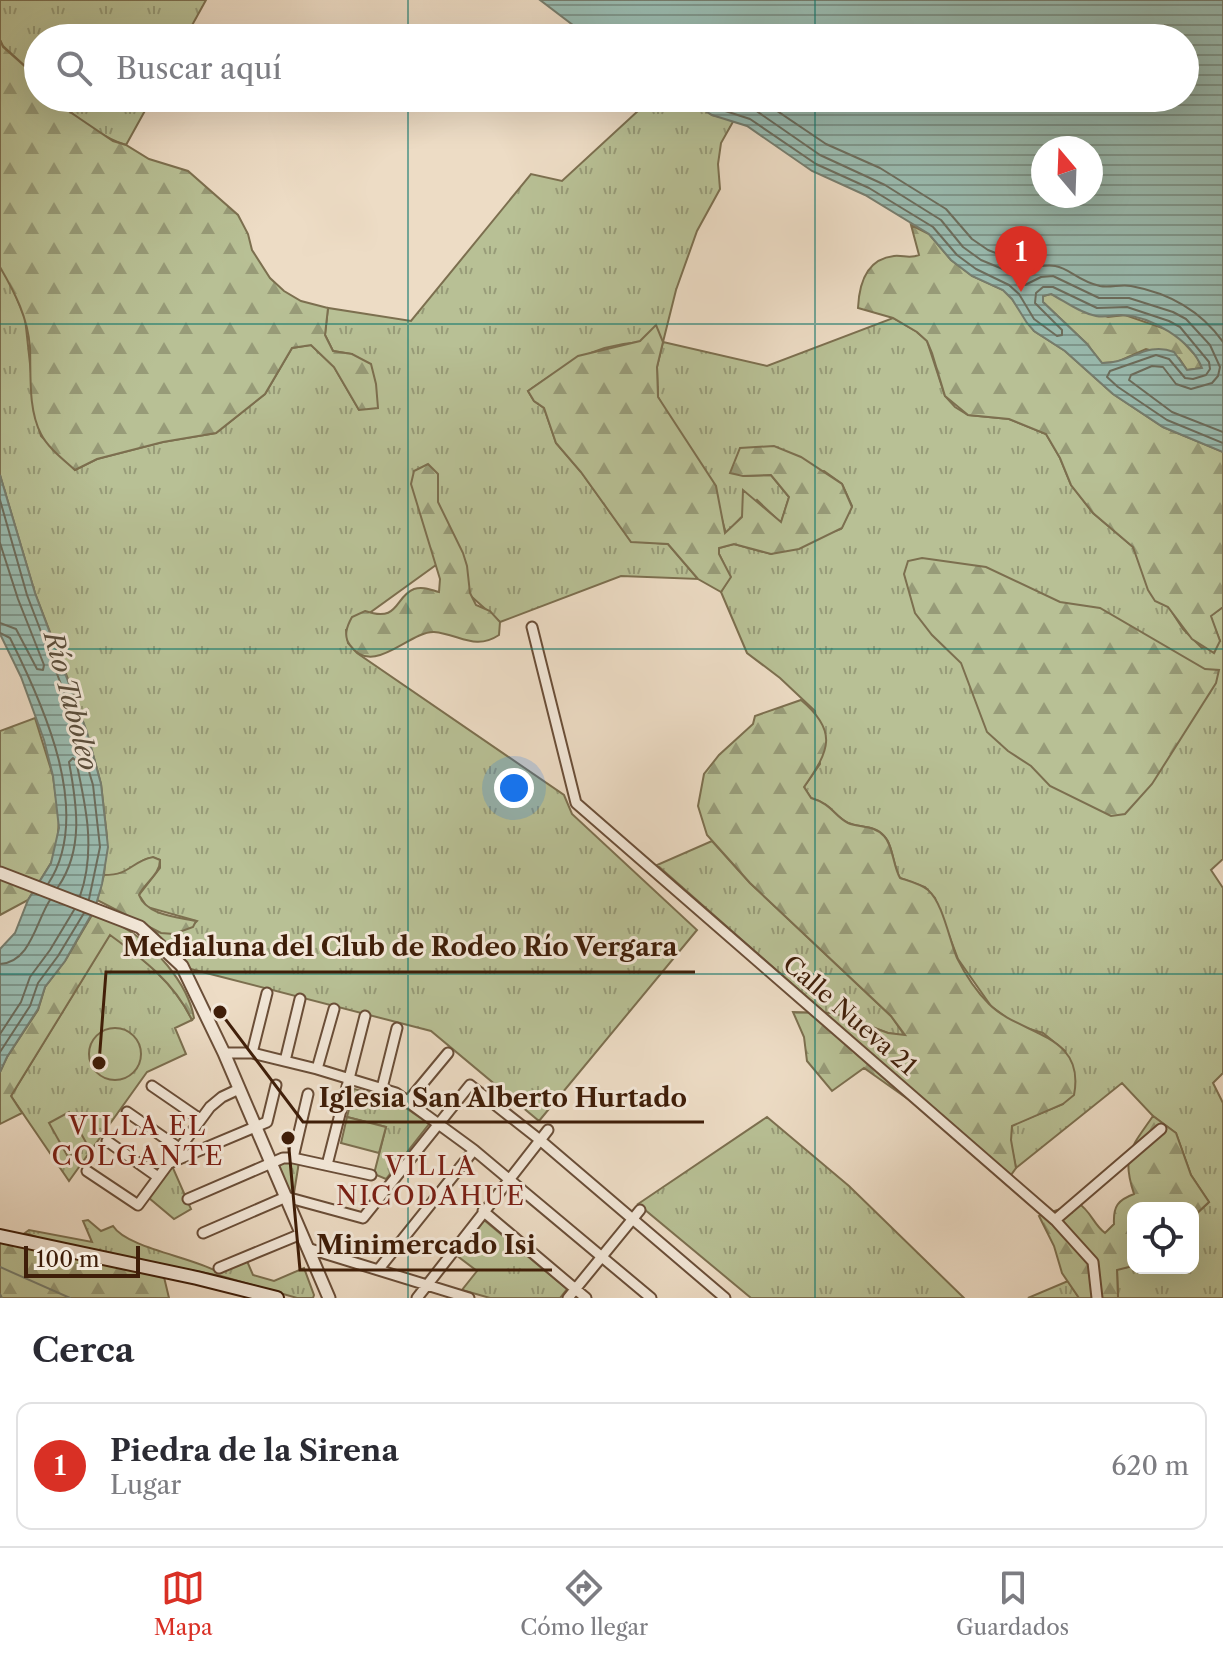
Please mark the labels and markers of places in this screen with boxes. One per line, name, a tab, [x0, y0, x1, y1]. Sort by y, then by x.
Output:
pin: 1	[995, 226, 1047, 292]
callout: Medialuna del Club de Rodeo Río Vergara	[106, 922, 695, 972]
callout: Iglesia San Alberto Hurtado	[303, 1072, 704, 1122]
callout: Minimercado Isi	[300, 1220, 552, 1270]

